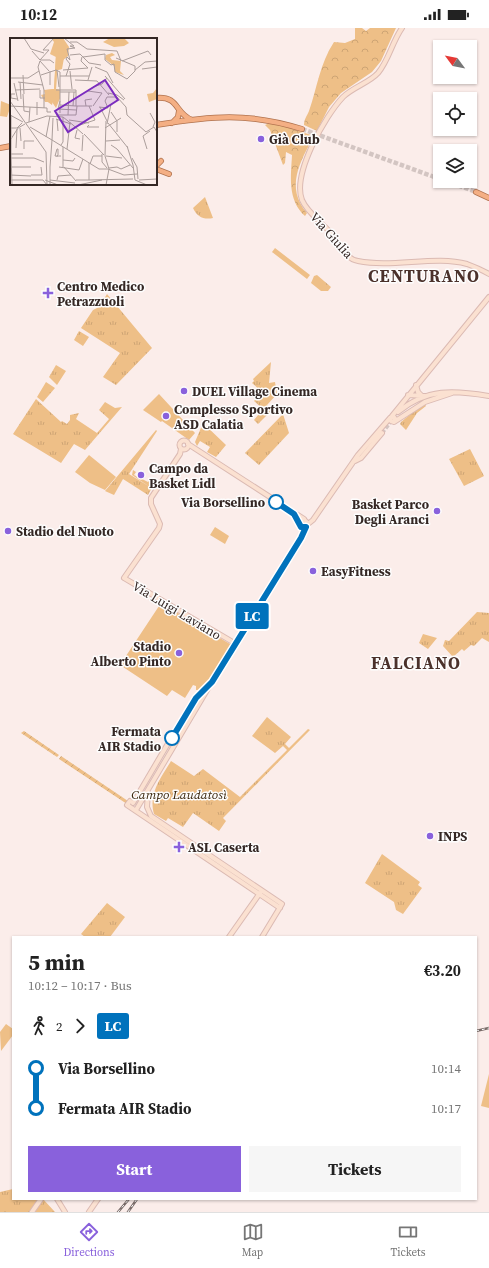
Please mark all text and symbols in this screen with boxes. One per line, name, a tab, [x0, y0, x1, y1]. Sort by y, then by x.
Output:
text: 10:12	[20, 4, 57, 25]
inset map	[10, 38, 157, 185]
north arrow	[433, 40, 477, 84]
map controls	[433, 40, 477, 188]
button: locate	[433, 92, 477, 136]
place label: Già Club	[269, 131, 320, 148]
marker: Già Club	[256, 134, 266, 144]
button: layers	[433, 144, 477, 188]
street label: Via Giulia	[306, 209, 357, 262]
district label: CENTURANO	[368, 264, 480, 288]
place label: Centro Medico Petrazzuoli	[57, 278, 144, 310]
marker: Centro Medico Petrazzuoli	[42, 287, 54, 299]
place label: DUEL Village Cinema	[192, 383, 317, 400]
marker: DUEL Village Cinema	[179, 386, 189, 396]
place label: Complesso Sportivo ASD Calatia	[174, 401, 293, 433]
marker: Complesso Sportivo ASD Calatia	[161, 411, 171, 421]
place label: Campo da Basket Lidl	[149, 460, 215, 492]
marker: Campo da Basket Lidl	[136, 470, 146, 480]
place label: Via Borsellino	[181, 494, 265, 511]
marker: Via Borsellino	[268, 494, 284, 510]
place label: Basket Parco Degli Aranci	[352, 496, 429, 528]
marker: Basket Parco Degli Aranci	[432, 506, 442, 516]
place label: Stadio del Nuoto	[16, 523, 114, 540]
marker: Stadio del Nuoto	[3, 526, 13, 536]
place label: EasyFitness	[321, 563, 391, 580]
marker: EasyFitness	[308, 566, 318, 576]
street label: Via Luigi Laviano	[129, 577, 224, 644]
line badge: LC	[234, 603, 270, 629]
text: LC	[244, 606, 260, 626]
place label: Stadio Alberto Pinto	[90, 638, 171, 670]
marker: Stadio Alberto Pinto	[174, 648, 184, 658]
district label: FALCIANO	[371, 651, 461, 675]
place label: Fermata AIR Stadio	[98, 723, 161, 755]
marker: Fermata AIR Stadio	[164, 730, 180, 746]
park label: Campo Laudatosì	[131, 786, 227, 803]
place label: INPS	[438, 828, 467, 845]
marker: INPS	[425, 831, 435, 841]
place label: ASL Caserta	[188, 839, 260, 856]
marker: ASL Caserta	[173, 841, 185, 853]
text: 5 min	[28, 947, 85, 977]
text: €3.20	[424, 960, 461, 981]
text: 10:12 – 10:17 · Bus	[28, 977, 132, 994]
icon: walk	[28, 1015, 50, 1037]
icon: forward	[69, 1015, 91, 1037]
text: LC	[105, 1016, 121, 1036]
text: 2	[56, 1018, 63, 1035]
text: Via Borsellino	[58, 1058, 155, 1079]
text: 10:14	[431, 1060, 461, 1077]
text: Fermata AIR Stadio	[58, 1098, 191, 1119]
text: 10:17	[431, 1100, 461, 1117]
button: Start	[28, 1146, 241, 1192]
button: Tickets	[249, 1146, 461, 1192]
tab: Directions	[64, 1221, 114, 1260]
tab: Map	[242, 1221, 264, 1260]
tab: Tickets	[391, 1221, 425, 1260]

